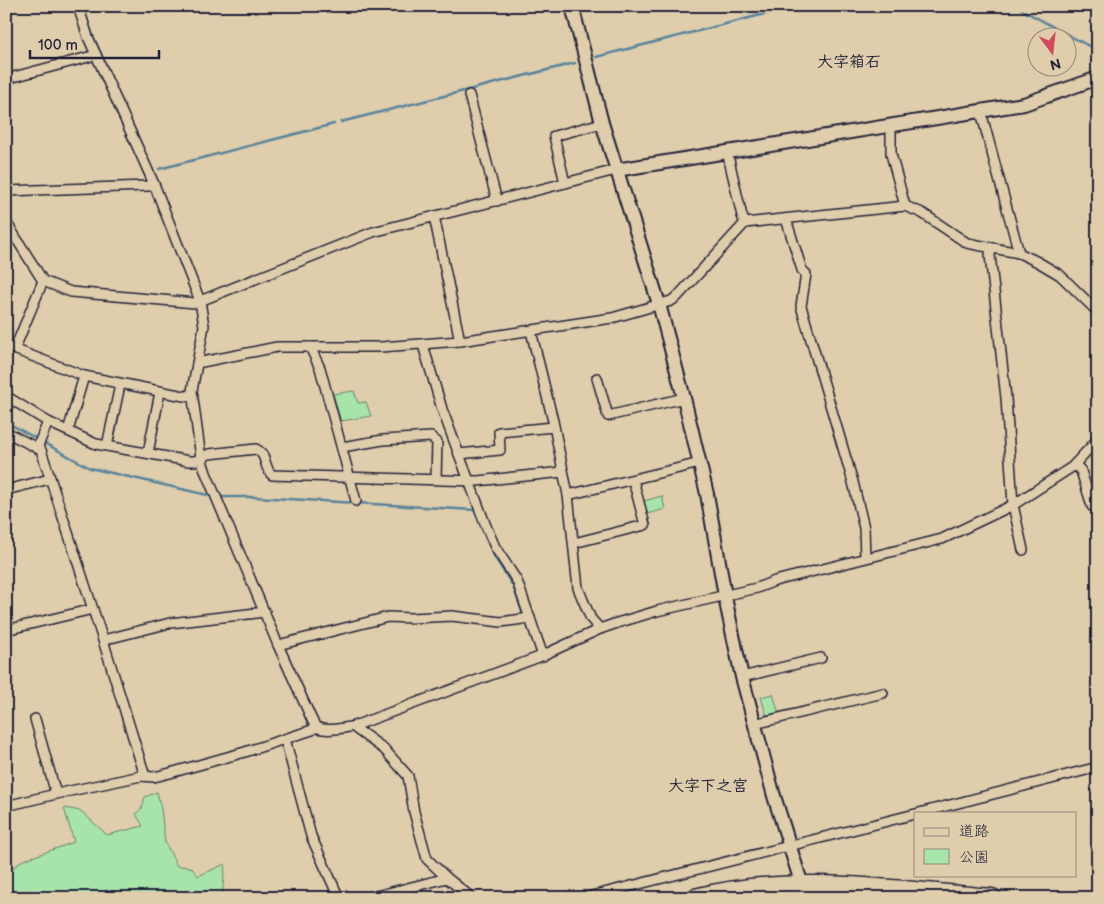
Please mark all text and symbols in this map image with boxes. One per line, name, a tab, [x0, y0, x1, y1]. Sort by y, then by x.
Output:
scale bar	[30, 28, 159, 60]
north arrow	[1026, 28, 1076, 78]
text: 100 m	[38, 36, 78, 55]
district label: 大字箱石	[817, 53, 881, 72]
text: N	[1048, 55, 1063, 74]
district label: 大字下之宮	[668, 777, 748, 796]
legend	[914, 812, 1076, 876]
text: 道路	[959, 822, 989, 841]
text: 公園	[959, 848, 989, 867]

